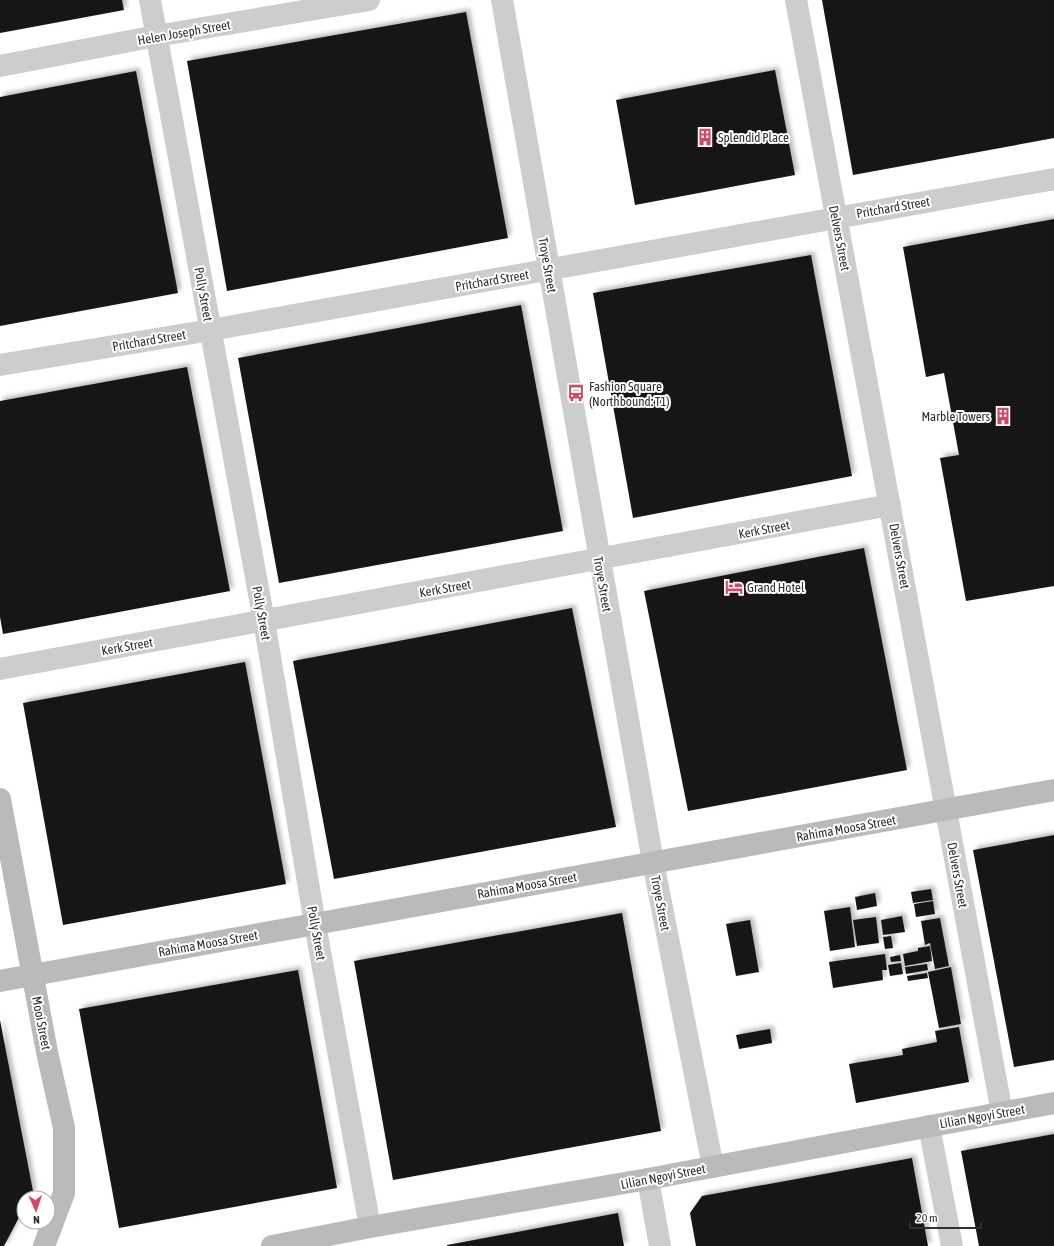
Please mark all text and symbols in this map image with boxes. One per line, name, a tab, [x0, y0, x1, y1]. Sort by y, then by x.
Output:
street label: Helen Joseph Street	[136, 17, 232, 48]
building icon: Splendid Place	[695, 127, 715, 147]
place label: Splendid Place	[718, 130, 789, 145]
street label: Pritchard Street	[855, 194, 931, 221]
street label: Delvers Street	[826, 204, 853, 272]
street label: Troye Street	[535, 236, 560, 294]
street label: Polly Street	[191, 266, 216, 323]
street label: Pritchard Street	[454, 267, 530, 294]
street label: Pritchard Street	[111, 327, 187, 354]
place label: Fashion Square (Northbound: T1)	[589, 379, 670, 409]
bus stop icon: Fashion Square (Northbound: T1)	[566, 383, 586, 403]
building icon: Marble Towers	[993, 406, 1013, 426]
place label: Marble Towers	[921, 409, 990, 424]
street label: Kerk Street	[737, 517, 791, 542]
street label: Delvers Street	[886, 522, 913, 590]
street label: Troye Street	[590, 555, 615, 613]
street label: Kerk Street	[418, 577, 472, 600]
hotel icon: Grand Hotel	[724, 577, 744, 597]
place label: Grand Hotel	[747, 580, 805, 595]
street label: Polly Street	[249, 585, 274, 642]
street label: Kerk Street	[100, 635, 154, 658]
street label: Rahima Moosa Street	[795, 812, 897, 845]
street label: Delvers Street	[944, 841, 971, 909]
street label: Rahima Moosa Street	[476, 869, 578, 902]
street label: Troye Street	[648, 874, 673, 932]
street label: Polly Street	[304, 905, 329, 962]
street label: Rahima Moosa Street	[157, 927, 259, 960]
street label: Mooi Street	[29, 995, 54, 1051]
street label: Lilian Ngoyi Street	[938, 1102, 1026, 1131]
street label: Lilian Ngoyi Street	[619, 1161, 707, 1192]
north arrow	[16, 1190, 56, 1230]
scale bar	[910, 1204, 981, 1230]
text: 20 m	[916, 1211, 938, 1225]
text: N	[33, 1214, 40, 1226]

